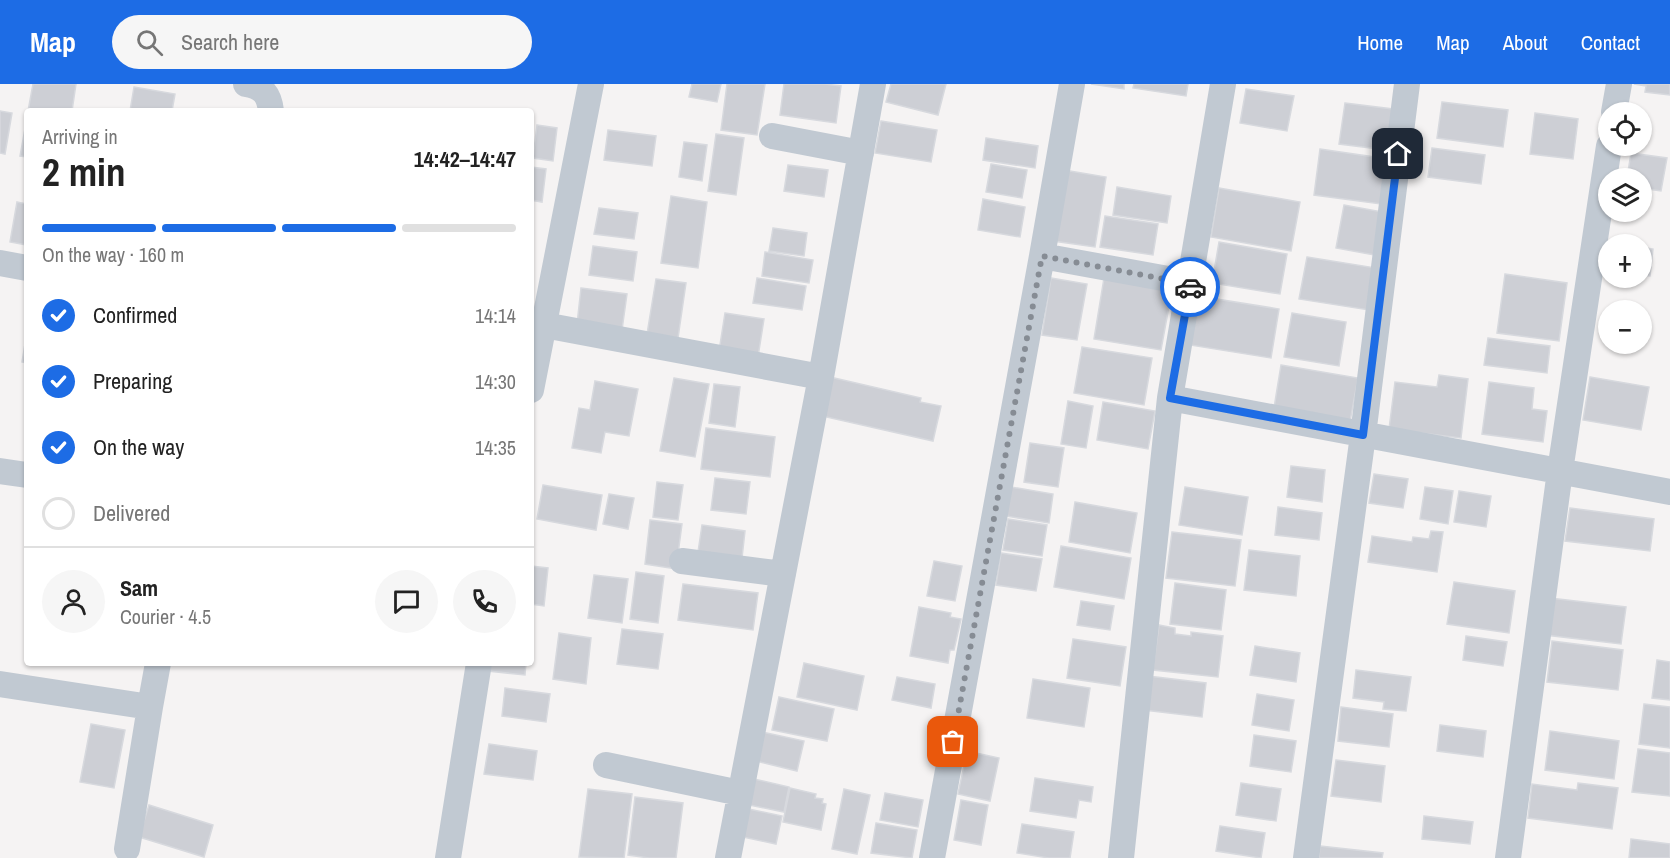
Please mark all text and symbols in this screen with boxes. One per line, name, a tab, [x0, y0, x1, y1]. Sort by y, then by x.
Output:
search box	[112, 15, 532, 69]
text: Map	[30, 23, 76, 61]
icon: search	[133, 26, 166, 59]
text: Search here	[181, 27, 279, 57]
text: Home	[1357, 28, 1403, 57]
text: Map	[1436, 28, 1470, 57]
text: About	[1503, 28, 1548, 57]
text: Contact	[1581, 28, 1640, 57]
map controls	[1598, 102, 1652, 354]
button: locate	[1598, 102, 1652, 156]
text: Arriving in	[42, 123, 118, 150]
pin	[1372, 128, 1423, 179]
icon: home	[1381, 137, 1414, 170]
text: 14:42–14:47	[414, 144, 516, 174]
text: 2 min	[42, 146, 126, 198]
button: layers	[1598, 168, 1652, 222]
button: +	[1598, 234, 1652, 288]
text: On the way · 160 m	[42, 241, 184, 268]
courier	[1160, 257, 1220, 317]
icon: car	[1174, 271, 1207, 304]
icon: check	[42, 299, 75, 332]
text: Confirmed	[93, 300, 177, 330]
button: −	[1598, 300, 1652, 354]
text: 14:14	[475, 302, 516, 329]
icon: check	[42, 365, 75, 398]
text: Preparing	[93, 366, 172, 396]
text: 14:30	[475, 368, 516, 395]
icon: check	[42, 431, 75, 464]
text: On the way	[93, 432, 184, 462]
text: 14:35	[475, 434, 516, 461]
text: Delivered	[93, 498, 170, 528]
button: person	[42, 570, 105, 633]
button: chat	[375, 570, 438, 633]
button: phone	[453, 570, 516, 633]
text: Sam	[120, 573, 158, 603]
text: Courier · 4.5	[120, 603, 211, 630]
pin	[927, 716, 978, 767]
icon: bag	[936, 725, 969, 758]

